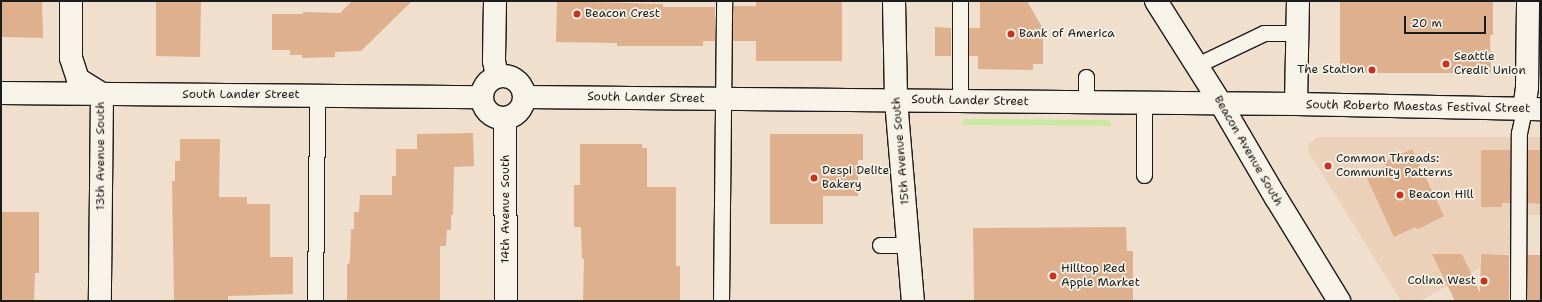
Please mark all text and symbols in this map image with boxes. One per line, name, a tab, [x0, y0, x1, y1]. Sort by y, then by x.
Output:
place label: Beacon Crest	[585, 7, 660, 21]
scale bar	[1406, 8, 1488, 34]
marker: Beacon Crest	[572, 9, 582, 19]
text: 20 m	[1411, 15, 1442, 31]
place label: Bank of America	[1019, 27, 1115, 41]
marker: Bank of America	[1006, 29, 1016, 39]
place label: Seattle Credit Union	[1454, 50, 1526, 78]
marker: Seattle Credit Union	[1441, 59, 1451, 69]
place label: The Station	[1297, 63, 1364, 77]
marker: The Station	[1367, 65, 1377, 75]
street label: South Lander Street	[182, 88, 300, 102]
street label: South Lander Street	[587, 90, 705, 106]
street label: South Lander Street	[911, 93, 1029, 109]
street label: Beacon Avenue South	[1210, 93, 1286, 209]
street label: 15th Avenue South	[889, 96, 913, 206]
street label: South Roberto Maestas Festival Street	[1306, 98, 1530, 116]
street label: 13th Avenue South	[94, 102, 108, 210]
place label: Common Threads: Community Patterns	[1336, 152, 1453, 180]
street label: 14th Avenue South	[499, 154, 513, 264]
marker: Common Threads: Community Patterns	[1323, 161, 1333, 171]
place label: Despi Delite Bakery	[822, 164, 889, 192]
marker: Despi Delite Bakery	[809, 173, 819, 183]
place label: Beacon Hill	[1409, 188, 1474, 202]
marker: Beacon Hill	[1394, 189, 1406, 201]
place label: Hilltop Red Apple Market	[1061, 262, 1140, 290]
marker: Hilltop Red Apple Market	[1048, 271, 1058, 281]
place label: Colina West	[1407, 274, 1476, 288]
marker: Colina West	[1479, 276, 1489, 286]

